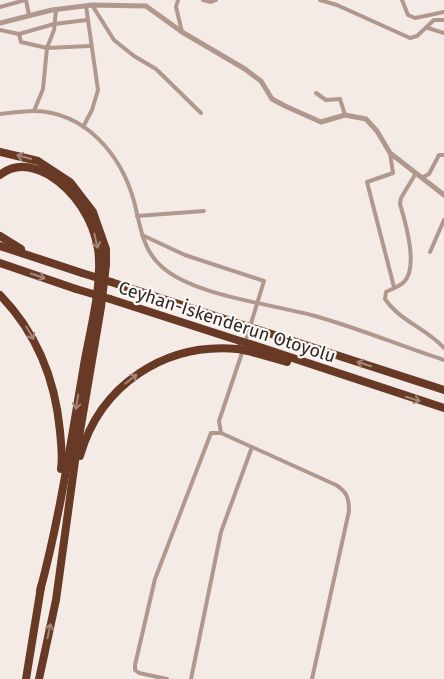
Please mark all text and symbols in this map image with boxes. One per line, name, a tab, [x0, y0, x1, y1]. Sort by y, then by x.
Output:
one-way arrow	[17, 151, 33, 161]
one-way arrow	[92, 233, 101, 249]
one-way arrow	[30, 272, 46, 282]
street label: Ceyhan-İskenderun Otoyolu	[116, 276, 338, 368]
one-way arrow	[26, 326, 36, 340]
one-way arrow	[357, 359, 373, 369]
one-way arrow	[124, 373, 137, 384]
one-way arrow	[72, 393, 82, 409]
one-way arrow	[404, 394, 420, 404]
one-way arrow	[45, 624, 54, 640]

